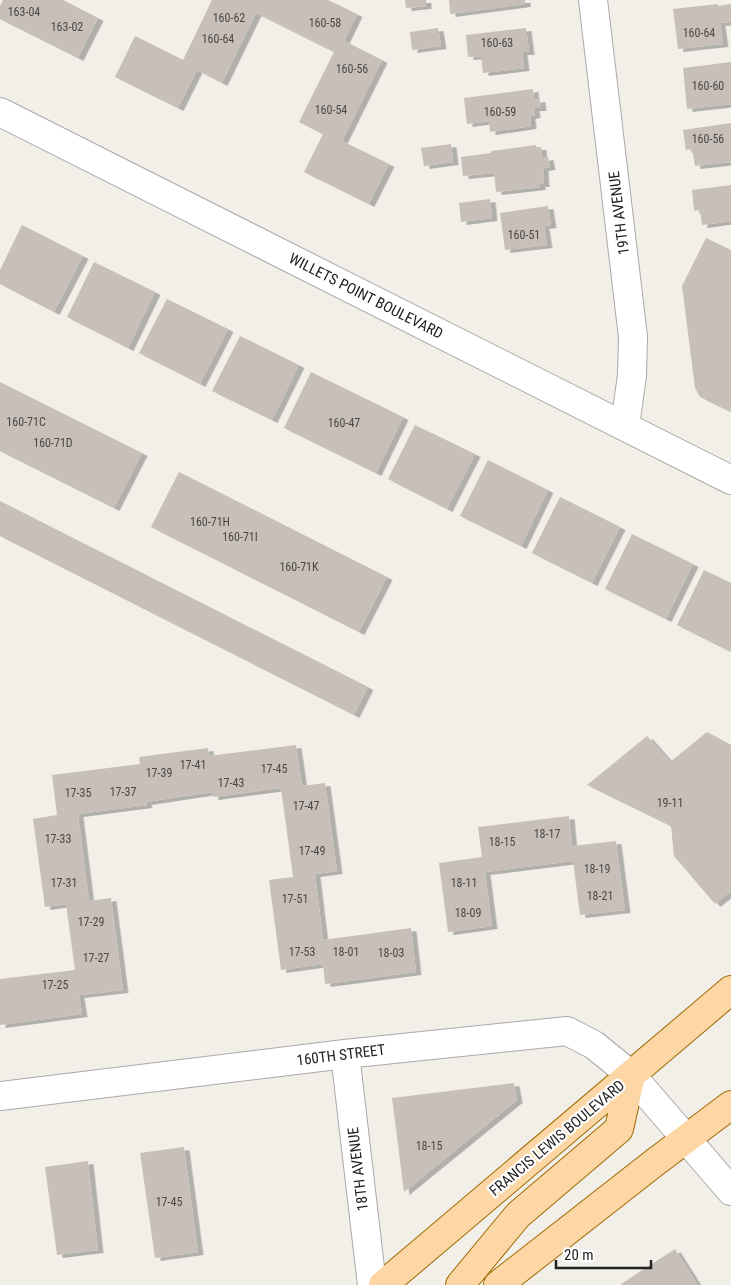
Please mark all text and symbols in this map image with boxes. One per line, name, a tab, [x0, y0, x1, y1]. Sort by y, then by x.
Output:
house number: 163-04	[8, 5, 40, 19]
house number: 160-62	[213, 11, 245, 25]
house number: 160-58	[309, 16, 341, 30]
house number: 163-02	[51, 20, 83, 34]
house number: 160-64	[683, 26, 715, 40]
house number: 160-64	[202, 32, 234, 46]
house number: 160-63	[481, 36, 513, 50]
house number: 160-56	[336, 62, 368, 76]
house number: 160-60	[692, 79, 724, 93]
house number: 160-54	[315, 103, 347, 117]
house number: 160-59	[484, 105, 516, 119]
house number: 160-56	[692, 132, 724, 146]
street label: 19TH AVENUE	[605, 170, 633, 256]
house number: 160-51	[508, 228, 540, 242]
street label: WILLETS POINT BOULEVARD	[286, 249, 446, 343]
house number: 160-71C	[6, 415, 46, 429]
house number: 160-47	[328, 416, 360, 430]
house number: 160-71D	[33, 436, 73, 450]
house number: 160-71H	[190, 515, 230, 529]
house number: 160-71I	[222, 530, 258, 544]
house number: 160-71K	[279, 560, 319, 574]
house number: 17-41	[180, 758, 206, 772]
house number: 17-45	[261, 762, 287, 776]
house number: 17-39	[146, 766, 172, 780]
house number: 17-43	[218, 776, 244, 790]
house number: 17-37	[110, 785, 136, 799]
house number: 17-35	[65, 786, 91, 800]
house number: 19-11	[657, 796, 683, 810]
house number: 17-47	[293, 799, 319, 813]
house number: 18-17	[534, 827, 560, 841]
house number: 17-33	[45, 832, 71, 846]
house number: 18-15	[489, 835, 515, 849]
house number: 17-49	[299, 844, 325, 858]
house number: 18-19	[584, 862, 610, 876]
house number: 17-31	[51, 876, 77, 890]
house number: 18-11	[451, 876, 477, 890]
house number: 18-21	[587, 889, 613, 903]
house number: 17-51	[282, 892, 308, 906]
house number: 18-09	[455, 906, 481, 920]
house number: 17-29	[78, 915, 104, 929]
house number: 17-53	[289, 945, 315, 959]
house number: 18-01	[333, 945, 359, 959]
house number: 18-03	[378, 946, 404, 960]
house number: 17-27	[83, 951, 109, 965]
house number: 17-25	[42, 978, 68, 992]
street label: 160TH STREET	[296, 1041, 387, 1069]
street label: FRANCIS LEWIS BOULEVARD	[486, 1076, 628, 1200]
street label: 18TH AVENUE	[344, 1126, 372, 1212]
house number: 18-15	[416, 1139, 442, 1153]
house number: 17-45	[156, 1195, 182, 1209]
scale bar	[556, 1238, 651, 1270]
text: 20 m	[564, 1246, 594, 1264]

